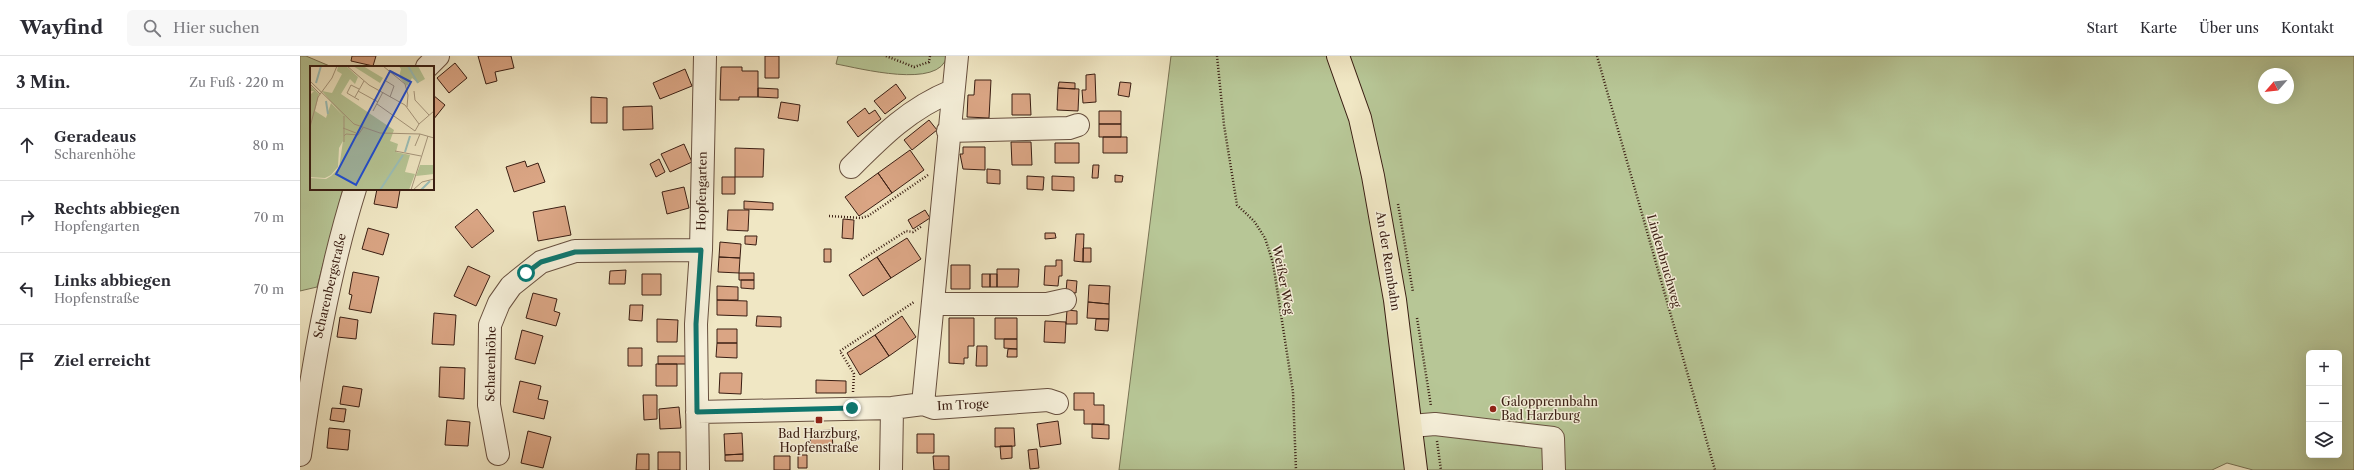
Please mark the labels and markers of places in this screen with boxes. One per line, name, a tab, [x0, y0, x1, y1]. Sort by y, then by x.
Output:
place label: Galopprennbahn Bad Harzburg	[1501, 394, 1598, 423]
marker: Galopprennbahn Bad Harzburg	[1488, 404, 1498, 414]
marker: Bad Harzburg, Hopfenstraße	[814, 415, 824, 425]
place label: Bad Harzburg, Hopfenstraße	[778, 426, 860, 455]

